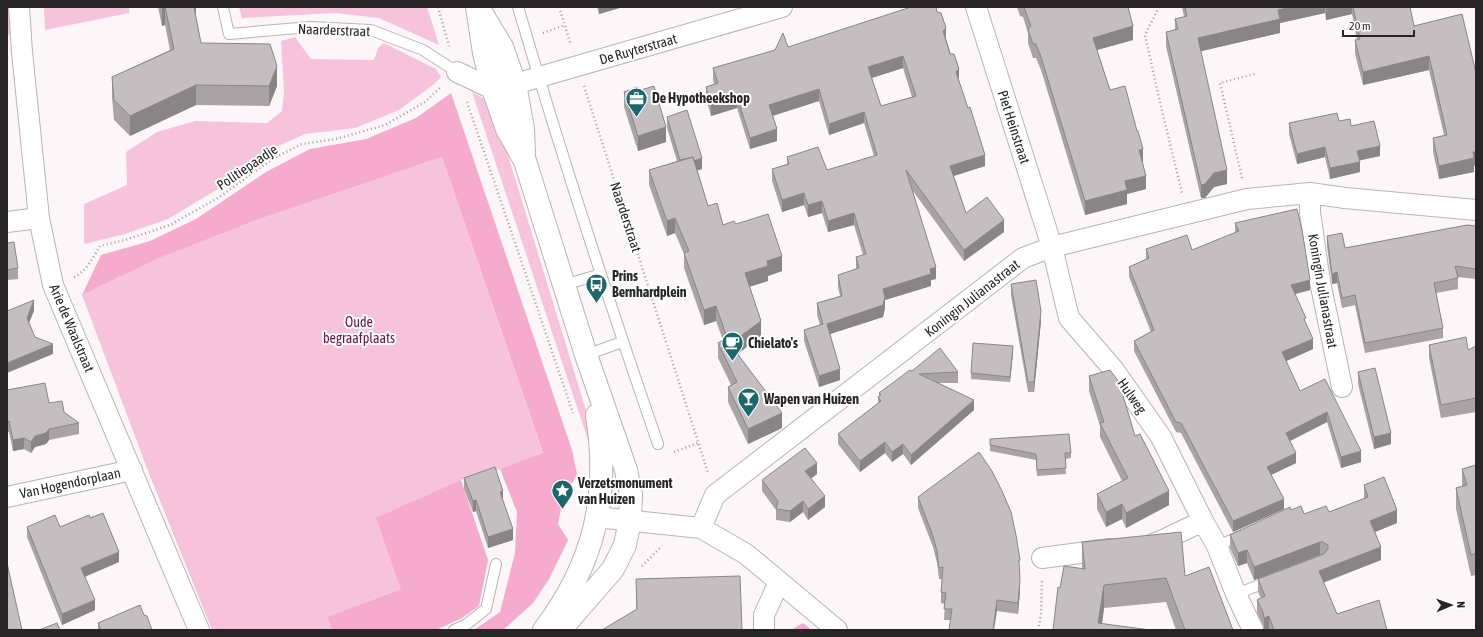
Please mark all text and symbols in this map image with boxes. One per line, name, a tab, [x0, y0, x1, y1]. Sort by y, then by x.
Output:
scale bar	[1343, 12, 1414, 38]
text: 20 m	[1349, 19, 1371, 33]
street label: Naarderstraat	[298, 21, 370, 39]
street label: De Ruyterstraat	[597, 30, 679, 68]
office icon: De Hypotheekshop	[623, 85, 649, 118]
street label: Piet Heinstraat	[995, 88, 1033, 166]
place label: De Hypotheekshop	[652, 90, 750, 106]
street label: Politiepaadje	[214, 141, 280, 193]
street label: Naarderstraat	[607, 180, 645, 254]
street label: Koningin Julianastraat	[1305, 233, 1341, 349]
street label: Koningin Julianastraat	[921, 256, 1023, 340]
place label: Prins Bernhardplein	[612, 268, 687, 300]
bus stop icon: Prins Bernhardplein	[583, 271, 609, 304]
street label: Arie de Waalstraat	[46, 282, 98, 374]
park label: Oude begraafplaats	[323, 314, 395, 346]
cafe icon: Chielato's	[720, 330, 746, 363]
place label: Chielato's	[748, 335, 798, 351]
street label: Hulweg	[1114, 375, 1150, 417]
bar icon: Wapen van Huizen	[735, 386, 761, 419]
place label: Wapen van Huizen	[763, 391, 859, 407]
street label: Van Hogendorplaan	[18, 464, 122, 502]
place label: Verzetsmonument van Huizen	[577, 475, 673, 507]
place icon: Verzetsmonument van Huizen	[550, 478, 576, 511]
north arrow	[1431, 585, 1471, 625]
text: N	[1455, 601, 1467, 608]

